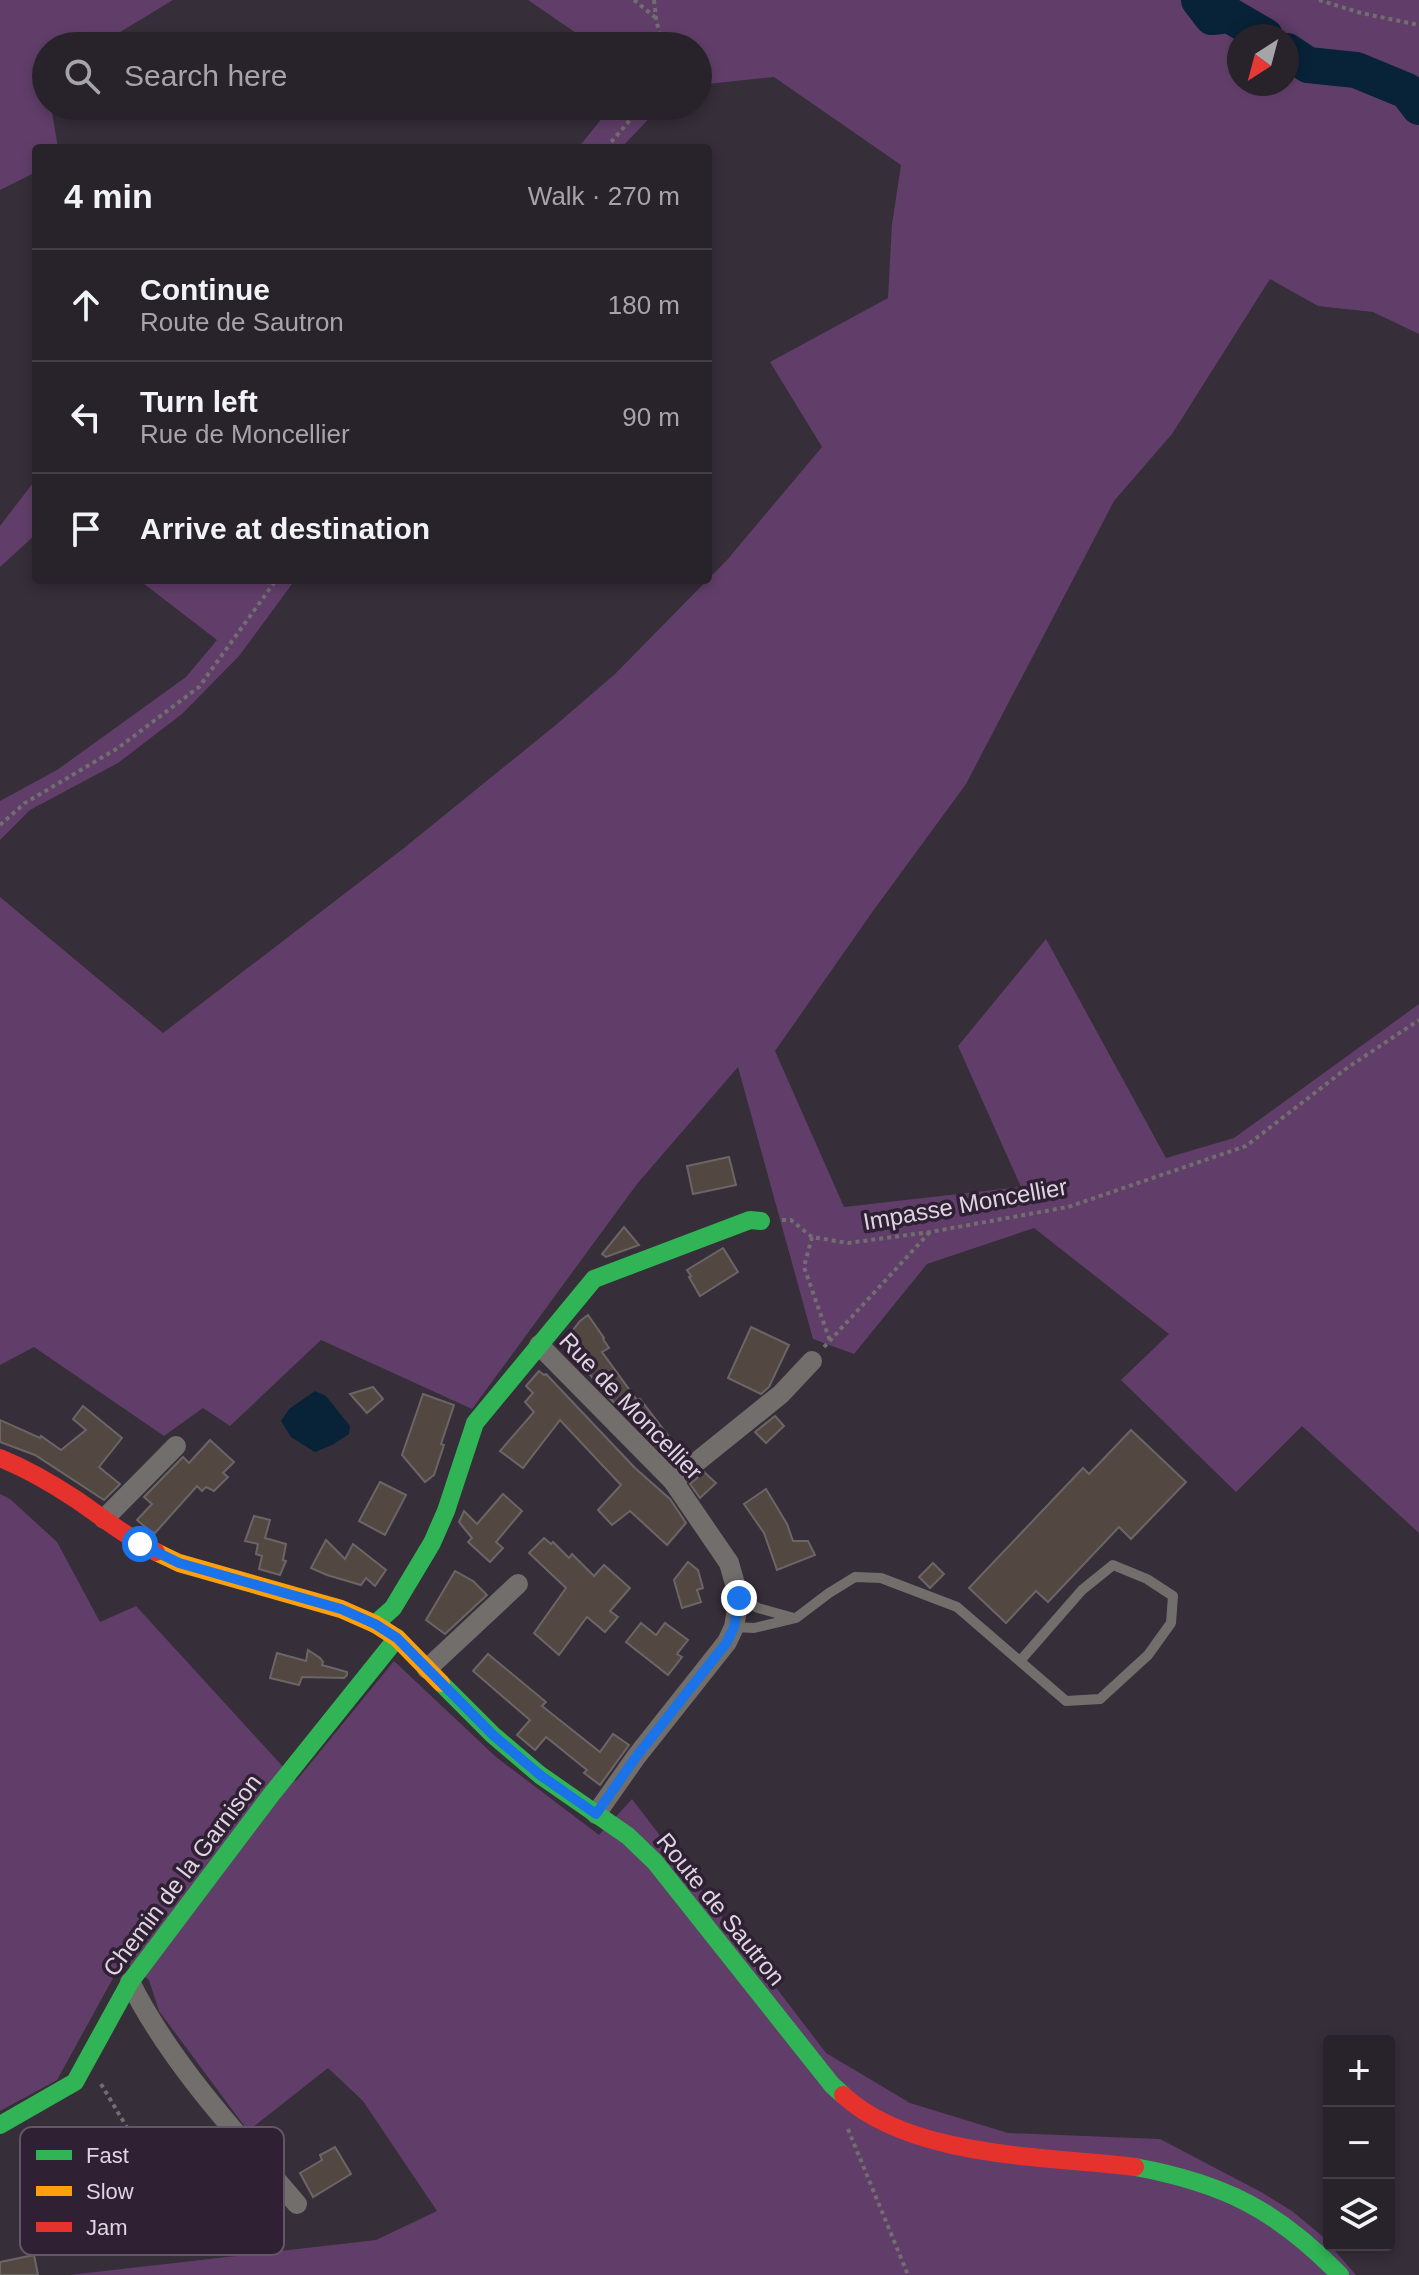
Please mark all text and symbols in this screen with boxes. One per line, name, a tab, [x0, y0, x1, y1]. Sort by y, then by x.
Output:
north arrow	[1227, 24, 1299, 96]
search box	[32, 32, 712, 120]
icon: search	[60, 54, 104, 98]
text: Search here	[124, 59, 287, 92]
text: 4 min	[64, 177, 153, 215]
text: Walk · 270 m	[528, 181, 680, 211]
text: Continue	[140, 273, 270, 306]
icon: ahead	[64, 283, 108, 327]
text: 180 m	[608, 290, 680, 320]
text: Route de Sautron	[140, 307, 344, 337]
text: Turn left	[140, 385, 258, 418]
icon: left	[64, 395, 108, 439]
text: 90 m	[622, 402, 680, 432]
text: Rue de Moncellier	[140, 419, 350, 449]
icon: arrive	[64, 507, 108, 551]
text: Arrive at destination	[140, 512, 430, 545]
street label: Impasse Moncellier	[861, 1173, 1069, 1235]
street label: Rue de Moncellier	[554, 1327, 708, 1485]
route start	[122, 1526, 158, 1562]
route end	[721, 1580, 757, 1616]
street label: Chemin de la Garnison	[97, 1769, 267, 1981]
street label: Route de Sautron	[651, 1827, 791, 1991]
map controls	[1323, 2035, 1395, 2251]
button: +	[1323, 2035, 1395, 2107]
button: −	[1323, 2107, 1395, 2179]
legend	[20, 2127, 284, 2255]
text: Fast	[86, 2143, 129, 2168]
text: Slow	[86, 2179, 134, 2204]
button: layers	[1323, 2179, 1395, 2251]
text: Jam	[86, 2215, 128, 2240]

